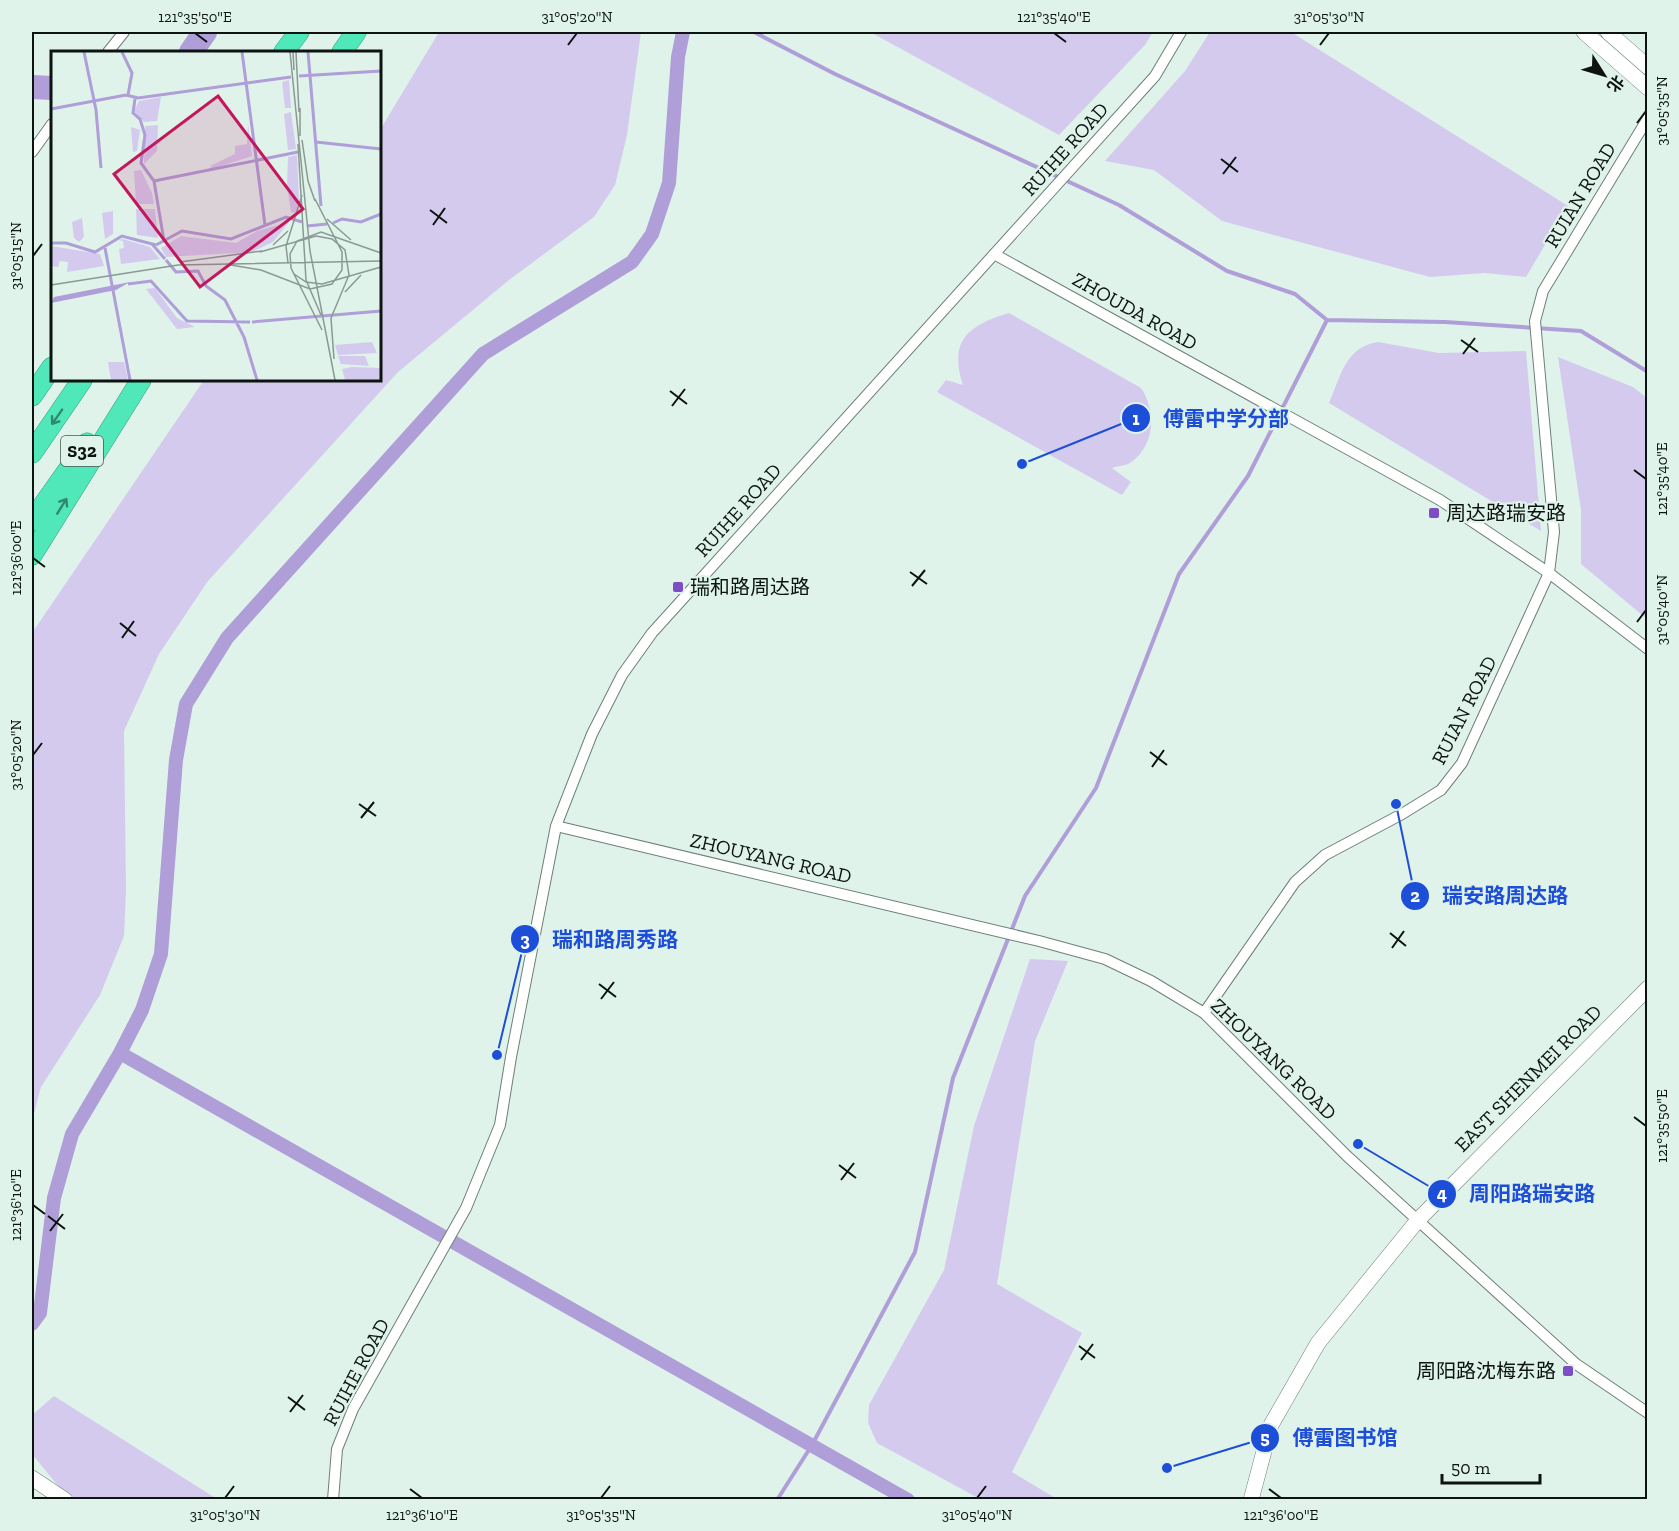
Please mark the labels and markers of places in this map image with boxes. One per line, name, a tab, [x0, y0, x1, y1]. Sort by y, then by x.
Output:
callout: 傅雷中学分部	[1121, 399, 1301, 438]
place label: 周达路瑞安路	[1446, 501, 1566, 525]
marker: 周达路瑞安路	[1427, 506, 1441, 520]
place label: 瑞和路周达路	[690, 575, 810, 599]
marker: 瑞和路周达路	[671, 580, 685, 594]
callout: 瑞安路周达路	[1400, 876, 1580, 915]
callout: 瑞和路周秀路	[510, 920, 690, 959]
callout: 周阳路瑞安路	[1427, 1174, 1607, 1213]
place label: 周阳路沈梅东路	[1416, 1359, 1556, 1383]
marker: 周阳路沈梅东路	[1561, 1364, 1575, 1378]
callout: 傅雷图书馆	[1250, 1419, 1409, 1458]

